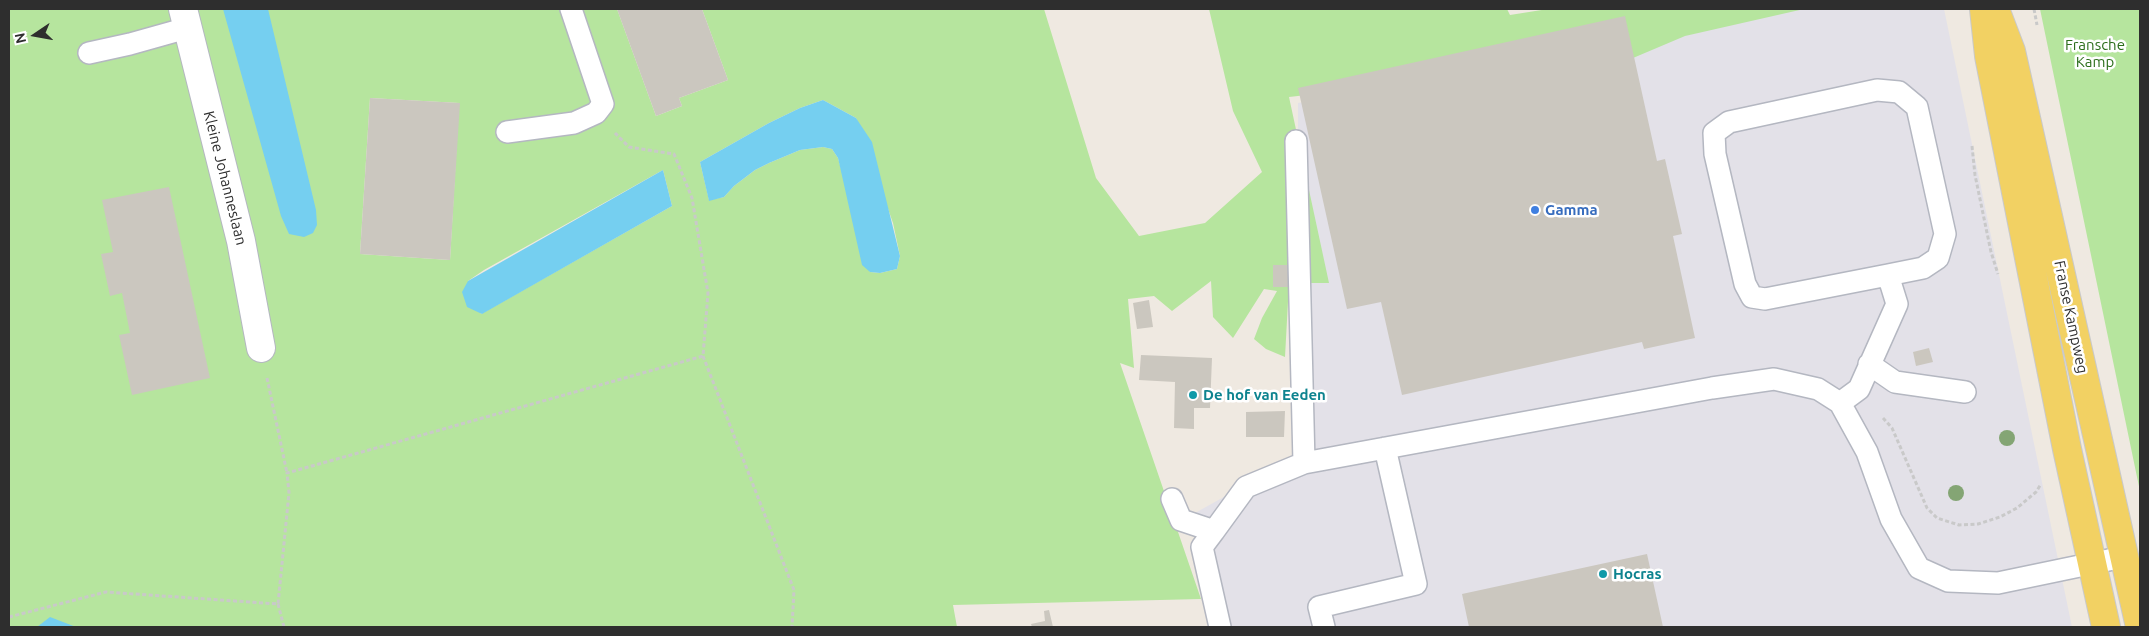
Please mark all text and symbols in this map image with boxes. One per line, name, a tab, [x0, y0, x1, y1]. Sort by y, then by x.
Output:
north arrow	[10, 10, 60, 60]
text: N	[11, 31, 29, 45]
park label: Fransche Kamp	[2065, 36, 2125, 71]
street label: Kleine Johanneslaan	[200, 109, 250, 247]
place label: Gamma	[1545, 201, 1598, 219]
marker: Gamma	[1529, 204, 1541, 216]
street label: Franse Kampweg	[2050, 259, 2092, 375]
place label: De hof van Eeden	[1203, 386, 1326, 404]
marker: De hof van Eeden	[1187, 389, 1199, 401]
place label: Hocras	[1613, 565, 1662, 583]
marker: Hocras	[1597, 568, 1609, 580]

